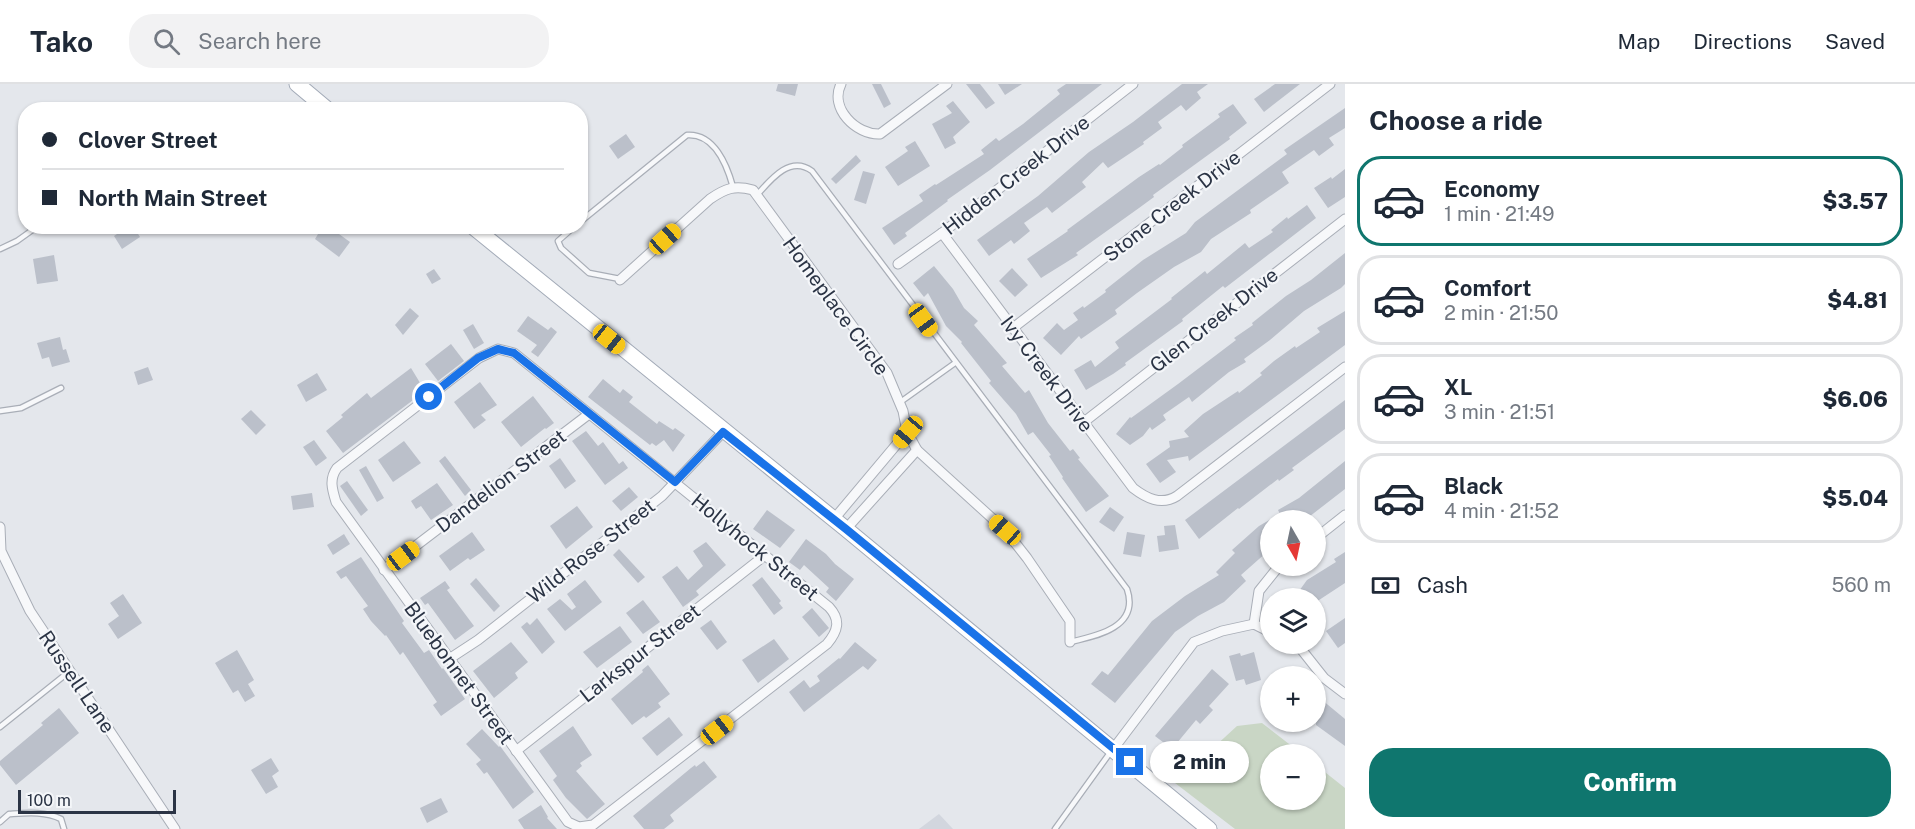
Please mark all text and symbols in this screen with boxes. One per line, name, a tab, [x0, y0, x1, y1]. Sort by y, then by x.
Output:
search box	[129, 14, 549, 68]
text: Tako	[30, 25, 93, 58]
icon: search	[150, 25, 183, 58]
text: Search here	[198, 28, 322, 54]
text: Map	[1618, 29, 1660, 54]
text: Directions	[1693, 29, 1792, 54]
text: Saved	[1825, 29, 1885, 54]
text: Choose a ride	[1369, 104, 1543, 136]
street label: Hidden Creek Drive	[938, 110, 1094, 240]
text: Clover Street	[78, 127, 218, 153]
street label: Stone Creek Drive	[1099, 145, 1245, 267]
icon: car	[1372, 174, 1426, 228]
text: Economy	[1444, 176, 1540, 202]
text: North Main Street	[78, 185, 268, 211]
text: $3.57	[1822, 188, 1888, 214]
text: 1 min · 21:49	[1444, 202, 1555, 226]
car	[646, 220, 684, 258]
street label: Homeplace Circle	[778, 232, 894, 380]
street label: Glen Creek Drive	[1145, 263, 1283, 377]
icon: car	[1372, 273, 1426, 327]
text: Comfort	[1444, 275, 1531, 301]
text: $4.81	[1827, 287, 1888, 313]
car	[905, 300, 941, 340]
text: 2 min · 21:50	[1444, 301, 1559, 325]
street label: Ivy Creek Drive	[995, 311, 1099, 437]
car	[589, 321, 629, 357]
icon: car	[1372, 372, 1426, 426]
text: XL	[1444, 374, 1472, 400]
route start	[415, 383, 442, 410]
text: $6.06	[1822, 386, 1888, 412]
text: 3 min · 21:51	[1444, 400, 1555, 424]
car	[890, 412, 926, 452]
street label: Dandelion Street	[431, 424, 571, 538]
icon: car	[1372, 471, 1426, 525]
text: Black	[1444, 473, 1503, 499]
text: $5.04	[1822, 485, 1888, 511]
street label: Hollyhock Street	[687, 488, 823, 606]
street label: Wild Rose Street	[522, 494, 660, 608]
text: 4 min · 21:52	[1444, 499, 1559, 523]
north arrow	[1260, 510, 1326, 576]
map controls	[1260, 510, 1326, 810]
car	[986, 511, 1024, 549]
car	[383, 538, 423, 574]
icon: cash	[1369, 569, 1402, 602]
text: Cash	[1417, 572, 1468, 598]
text: 560 m	[1831, 573, 1891, 597]
button: layers	[1260, 588, 1326, 654]
street label: Bluebonnet Street	[399, 597, 519, 749]
street label: Larkspur Street	[575, 599, 705, 707]
street label: Russell Lane	[34, 626, 120, 738]
button: +	[1260, 666, 1326, 732]
car	[697, 712, 737, 748]
callout: 2 min	[1151, 741, 1250, 783]
button: −	[1260, 744, 1326, 810]
route end	[1116, 748, 1143, 775]
button: Confirm	[1369, 748, 1891, 817]
text: 2 min	[1173, 750, 1226, 774]
scale bar	[18, 787, 176, 814]
text: 100 m	[27, 791, 71, 810]

